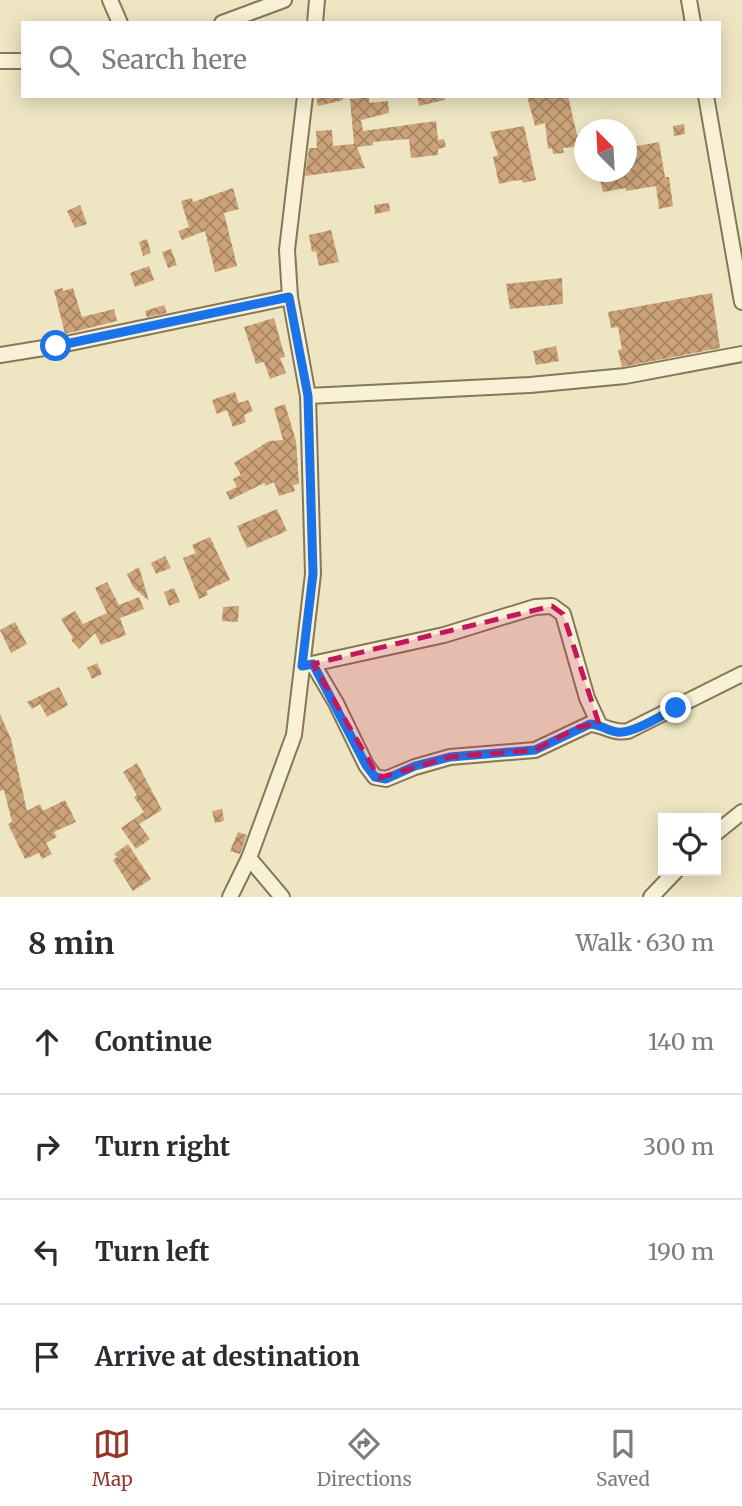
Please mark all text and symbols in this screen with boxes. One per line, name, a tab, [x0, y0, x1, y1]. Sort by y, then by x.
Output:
search box	[21, 21, 721, 98]
icon: search	[45, 41, 83, 79]
text: Search here	[101, 43, 247, 76]
north arrow	[574, 119, 637, 182]
route start	[40, 330, 71, 361]
route end	[660, 692, 691, 723]
map controls	[658, 813, 721, 876]
button: locate	[658, 813, 721, 876]
text: 8 min	[28, 924, 114, 962]
text: Walk · 630 m	[576, 928, 714, 957]
icon: ahead	[28, 1023, 66, 1061]
text: Continue	[95, 1025, 212, 1058]
text: 140 m	[648, 1027, 714, 1056]
icon: right	[28, 1128, 66, 1166]
text: Turn right	[95, 1130, 230, 1163]
text: 300 m	[643, 1132, 714, 1161]
icon: left	[28, 1233, 66, 1271]
text: Turn left	[95, 1235, 209, 1268]
text: 190 m	[648, 1237, 714, 1266]
icon: arrive	[28, 1338, 66, 1376]
text: Arrive at destination	[95, 1340, 360, 1373]
tab: Map	[92, 1425, 133, 1491]
tab: Directions	[317, 1425, 412, 1491]
tab: Saved	[596, 1425, 650, 1491]

